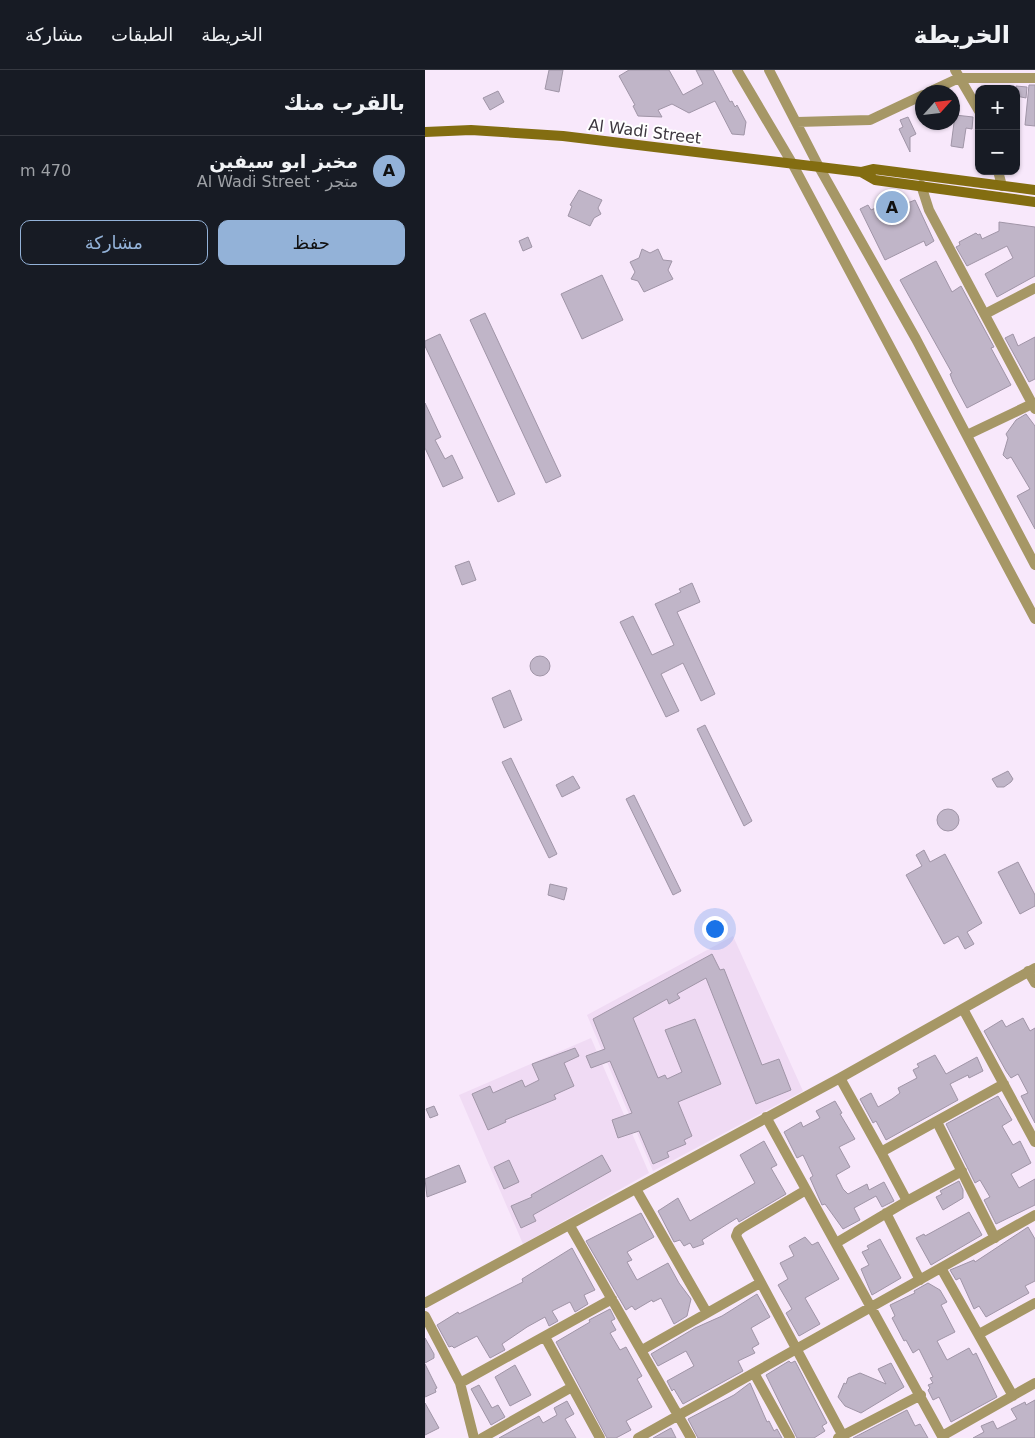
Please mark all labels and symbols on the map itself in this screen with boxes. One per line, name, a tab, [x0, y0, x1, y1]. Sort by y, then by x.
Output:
north arrow	[915, 85, 960, 130]
street label: Al Wadi Street	[588, 115, 702, 148]
pin: A	[876, 188, 908, 226]
your location	[702, 916, 728, 942]

